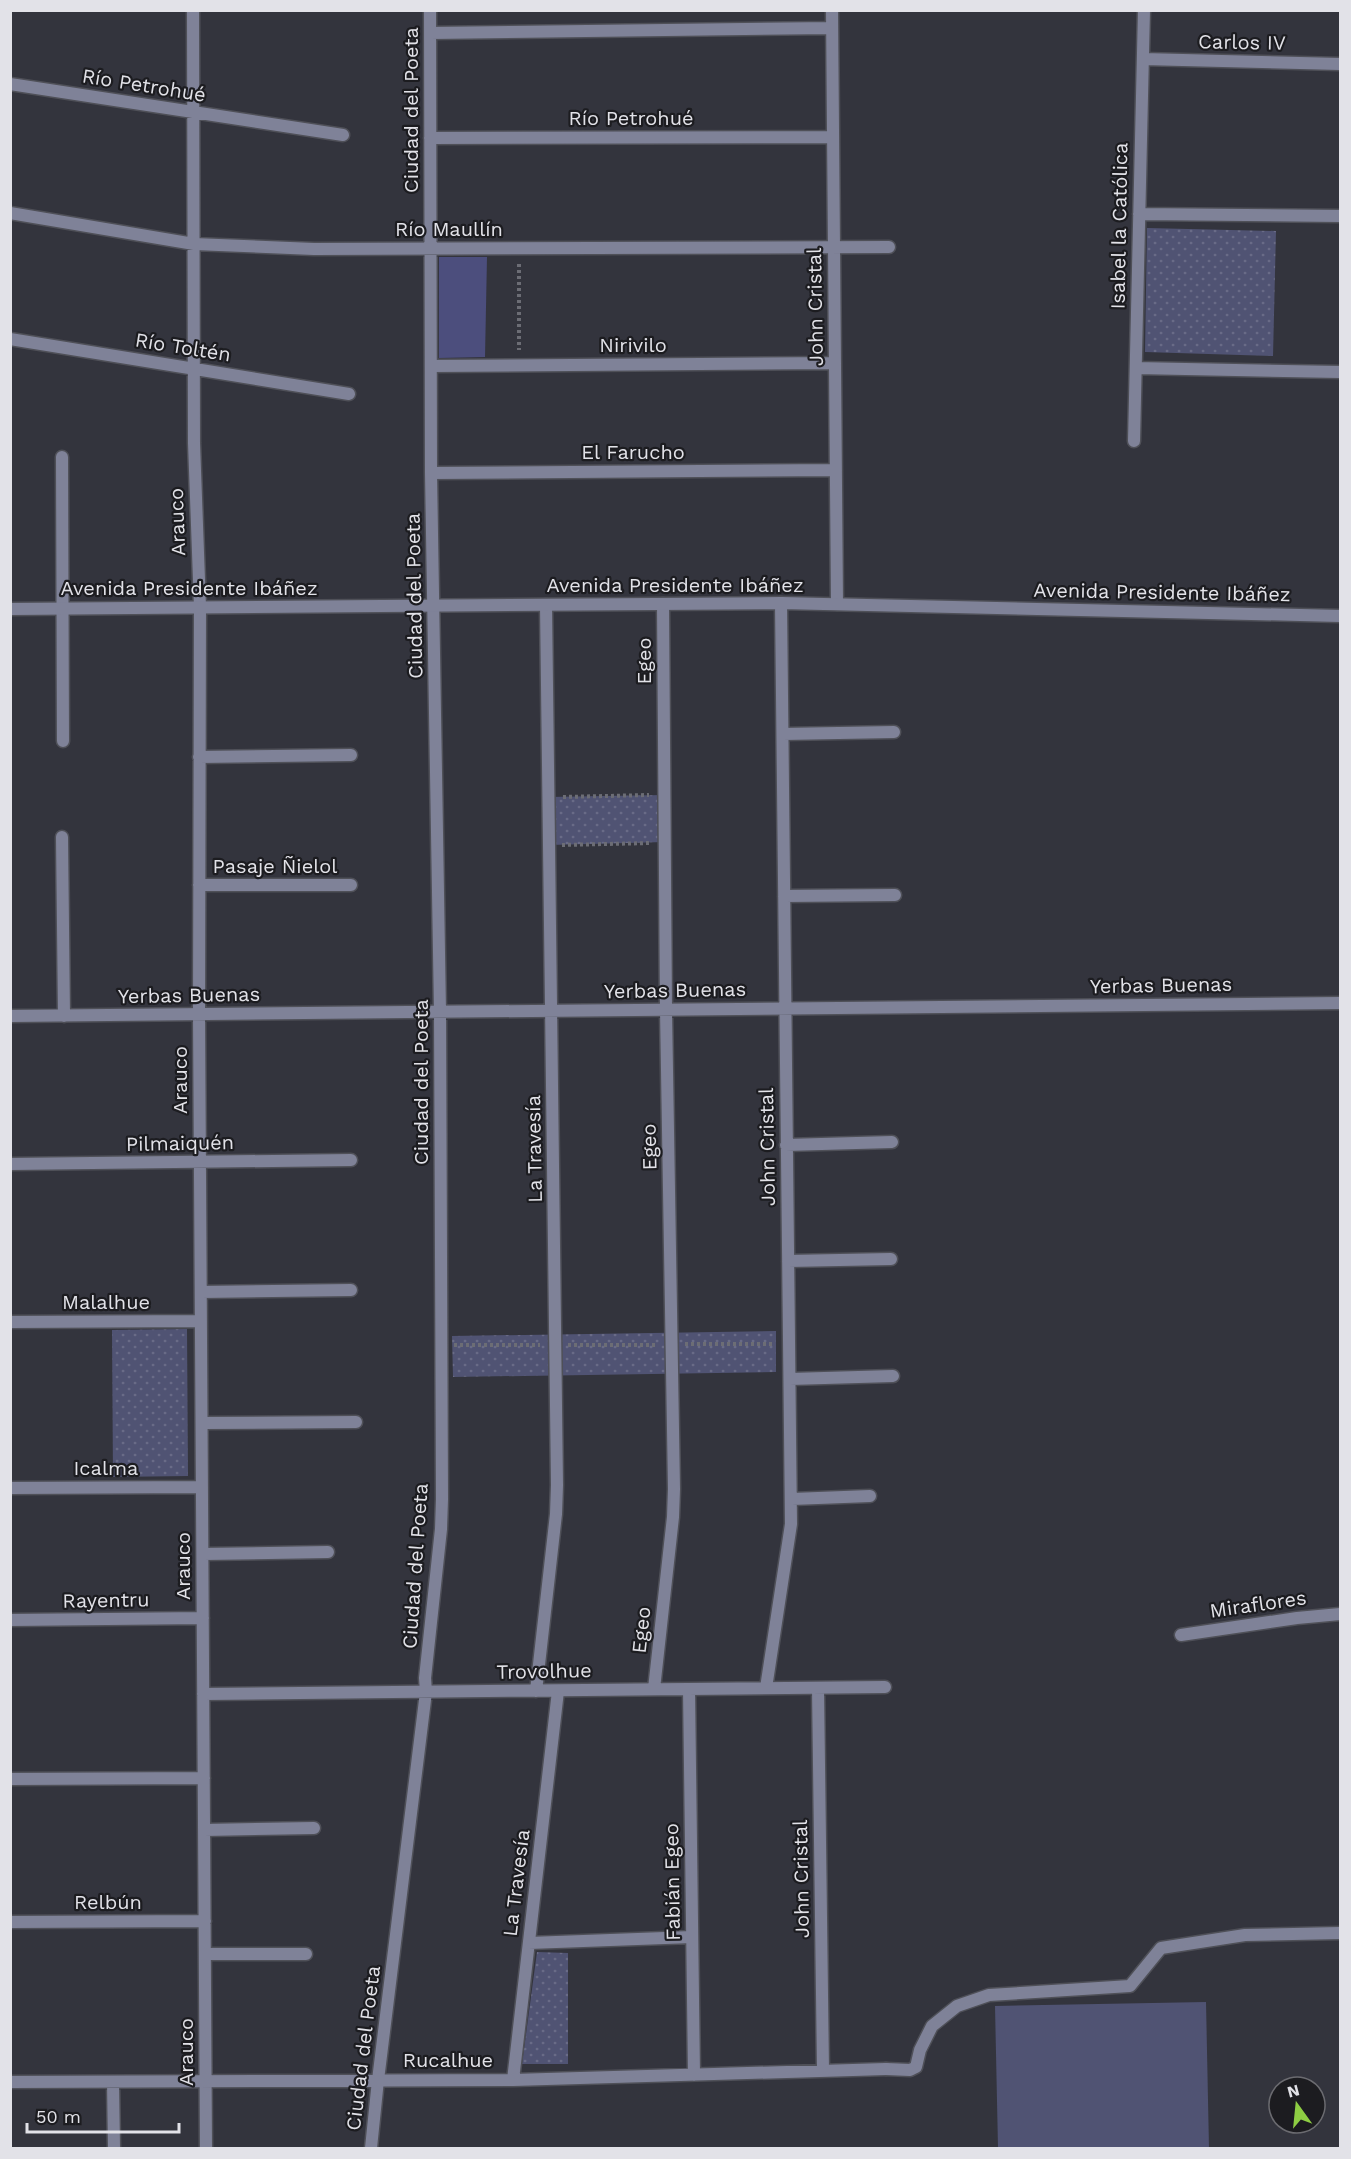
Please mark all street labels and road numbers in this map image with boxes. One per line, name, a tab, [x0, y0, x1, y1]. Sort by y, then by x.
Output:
street label: Ciudad del Poeta	[399, 27, 423, 193]
street label: Carlos IV	[1198, 29, 1286, 55]
street label: Río Petrohué	[80, 63, 208, 107]
street label: Río Petrohué	[568, 106, 694, 130]
street label: Isabel la Católica	[1106, 142, 1132, 310]
street label: Río Maullín	[395, 217, 503, 241]
street label: John Cristal	[802, 248, 828, 366]
street label: Río Toltén	[133, 328, 233, 366]
street label: Nirivilo	[599, 333, 667, 357]
street label: El Farucho	[581, 440, 685, 464]
street label: Arauco	[164, 488, 190, 556]
street label: Ciudad del Poeta	[401, 513, 427, 679]
street label: Avenida Presidente Ibáñez	[546, 573, 804, 597]
street label: Avenida Presidente Ibáñez	[60, 576, 318, 600]
street label: Avenida Presidente Ibáñez	[1033, 578, 1291, 606]
street label: Egeo	[632, 638, 656, 684]
street label: Pasaje Ñielol	[213, 854, 337, 878]
street label: Yerbas Buenas	[1090, 972, 1232, 998]
street label: Yerbas Buenas	[604, 977, 746, 1003]
street label: Yerbas Buenas	[118, 982, 260, 1008]
street label: Ciudad del Poeta	[409, 999, 433, 1165]
street label: Arauco	[168, 1046, 192, 1114]
street label: John Cristal	[754, 1088, 780, 1206]
street label: La Travesía	[521, 1095, 547, 1203]
street label: Egeo	[637, 1123, 661, 1171]
street label: Pilmaiquén	[126, 1130, 234, 1156]
street label: Malalhue	[62, 1290, 150, 1314]
street label: Icalma	[74, 1456, 138, 1480]
street label: Ciudad del Poeta	[397, 1482, 433, 1650]
street label: Arauco	[171, 1532, 195, 1600]
street label: Miraflores	[1208, 1585, 1308, 1623]
street label: Rayentru	[62, 1587, 150, 1613]
street label: Egeo	[627, 1605, 655, 1655]
street label: Trovolhue	[496, 1658, 592, 1684]
street label: John Cristal	[788, 1820, 814, 1938]
street label: Fabián Egeo	[659, 1823, 685, 1941]
street label: La Travesía	[498, 1828, 534, 1938]
street label: Relbún	[74, 1890, 142, 1914]
street label: Ciudad del Poeta	[341, 1964, 385, 2132]
street label: Arauco	[174, 2018, 198, 2086]
street label: Rucalhue	[403, 2048, 493, 2072]

